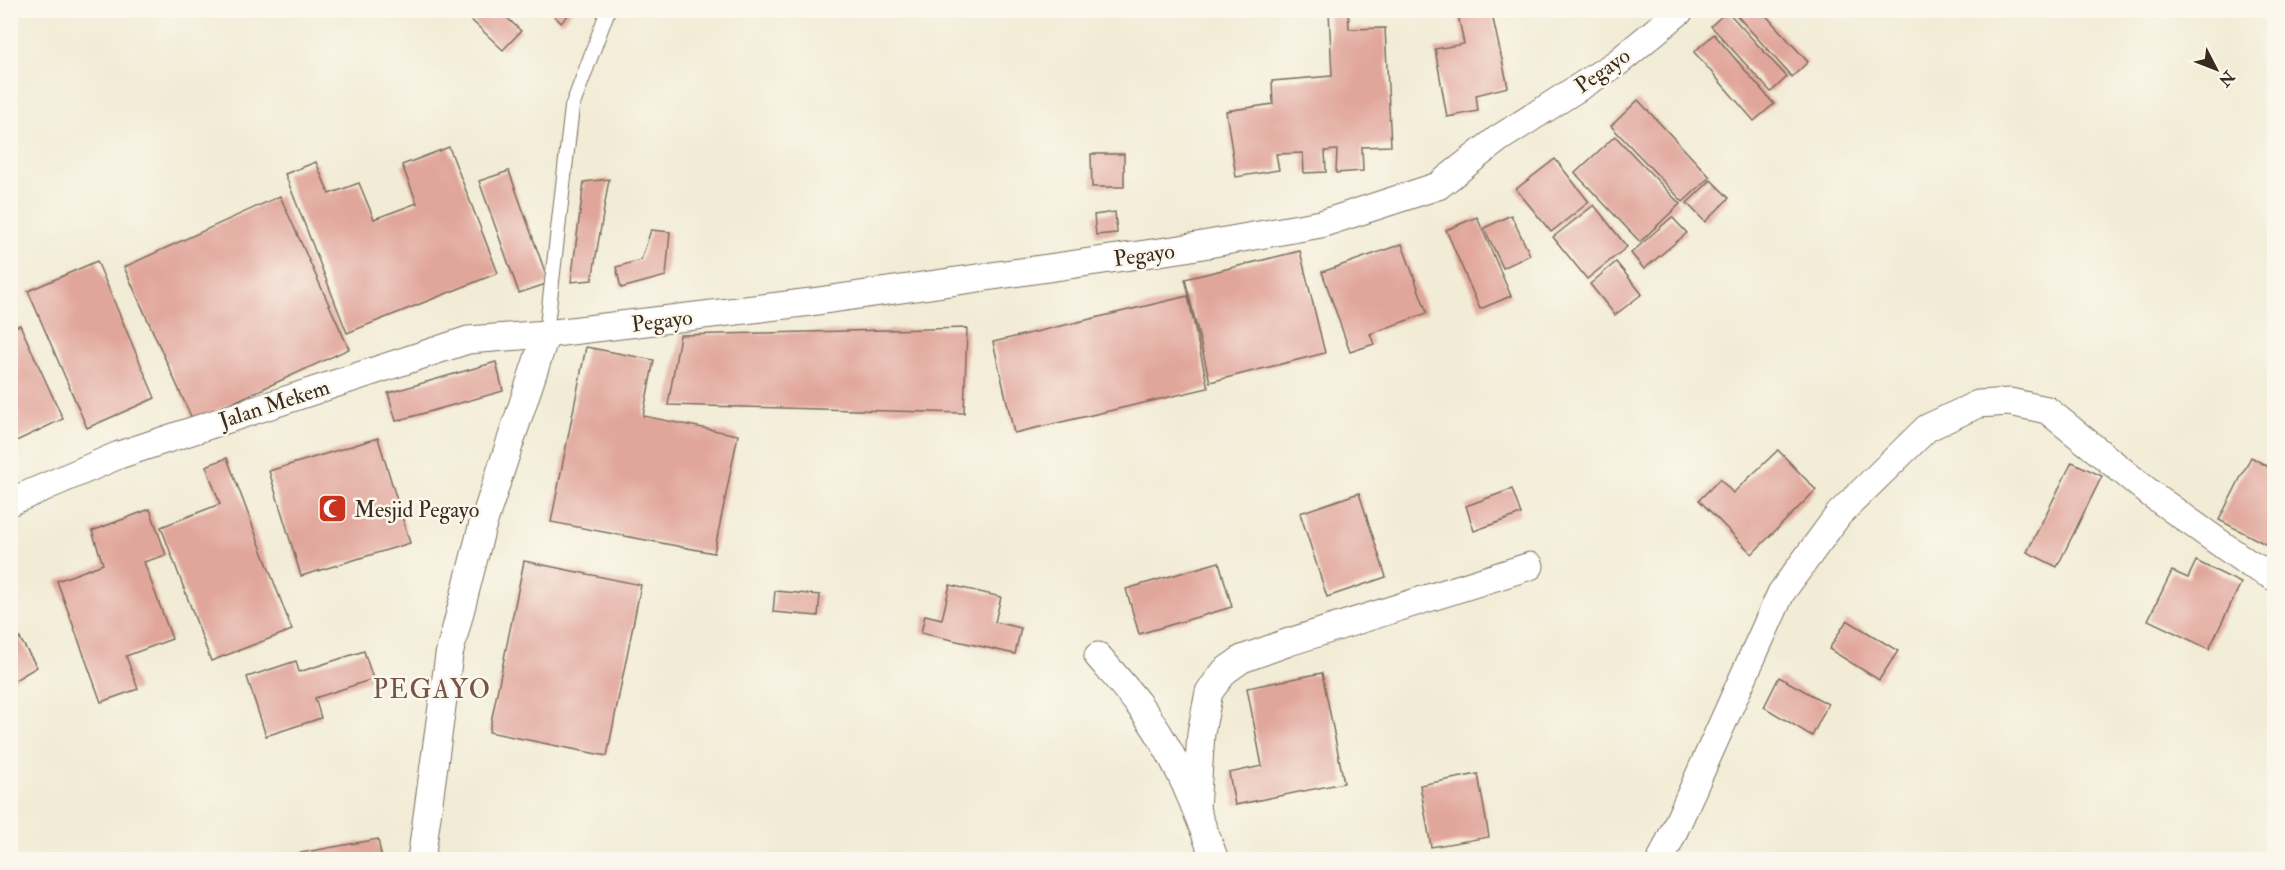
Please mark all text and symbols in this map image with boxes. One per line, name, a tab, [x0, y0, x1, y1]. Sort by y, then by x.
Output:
north arrow	[2186, 39, 2246, 99]
street label: Pegayo	[1569, 42, 1636, 100]
text: N	[2214, 66, 2239, 91]
street label: Pegayo	[1112, 237, 1176, 273]
street label: Pegayo	[630, 303, 694, 339]
street label: Jalan Mekem	[214, 373, 333, 435]
mosque icon: Mesjid Pegayo	[317, 493, 349, 525]
place label: Mesjid Pegayo	[354, 496, 479, 524]
district label: PEGAYO	[373, 674, 491, 706]

